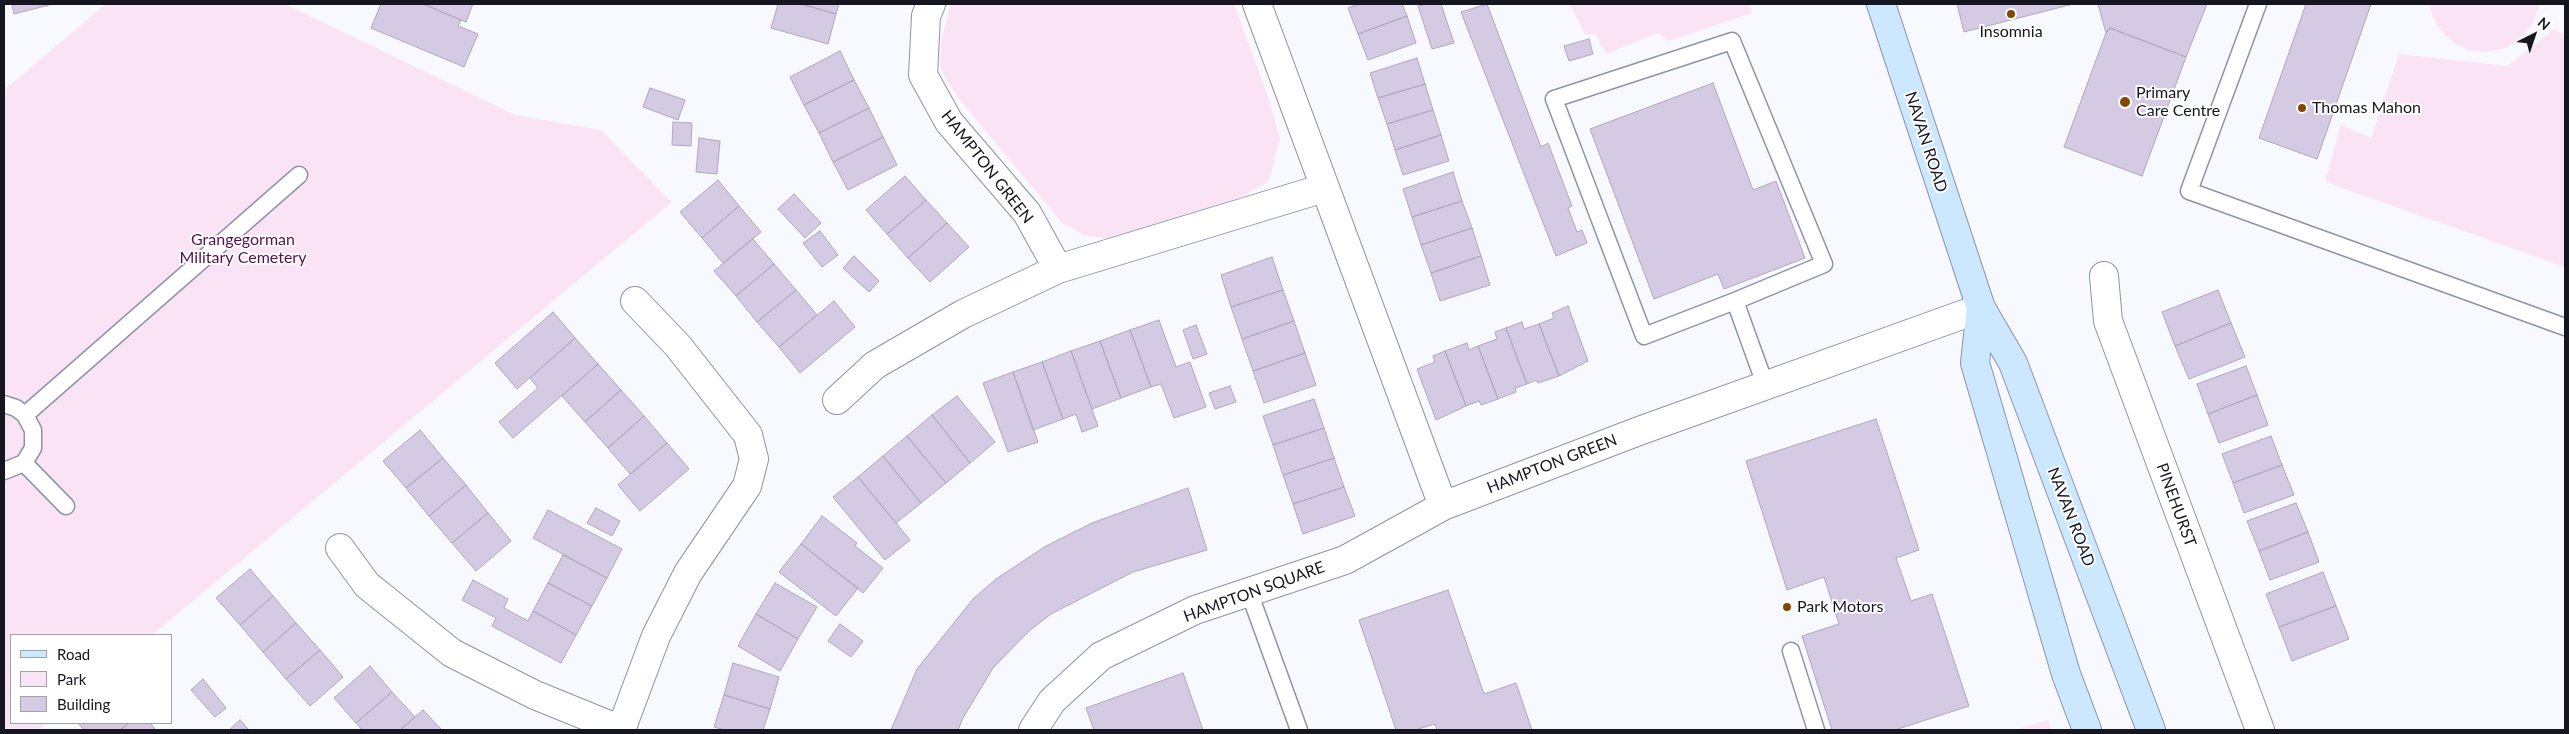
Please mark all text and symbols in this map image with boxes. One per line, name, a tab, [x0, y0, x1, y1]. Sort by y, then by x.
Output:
marker: Insomnia	[2005, 8, 2017, 20]
north arrow	[2509, 10, 2559, 60]
text: N	[2535, 13, 2554, 33]
place label: Insomnia	[1979, 22, 2043, 42]
place label: Primary Care Centre	[2136, 83, 2220, 121]
street label: NAVAN ROAD	[1901, 89, 1951, 195]
marker: Primary Care Centre	[2118, 95, 2132, 109]
place label: Thomas Mahon	[2312, 98, 2421, 118]
marker: Thomas Mahon	[2296, 102, 2308, 114]
street label: HAMPTON GREEN	[937, 107, 1037, 227]
park label: Grangegorman Military Cemetery	[180, 230, 306, 268]
street label: HAMPTON GREEN	[1484, 430, 1620, 498]
street label: PINEHURST	[2152, 461, 2200, 549]
street label: NAVAN ROAD	[2043, 465, 2099, 569]
street label: HAMPTON SQUARE	[1181, 558, 1327, 626]
place label: Park Motors	[1797, 597, 1883, 617]
marker: Park Motors	[1781, 601, 1793, 613]
legend	[10, 634, 172, 724]
text: Road	[57, 645, 90, 663]
text: Park	[57, 670, 86, 688]
text: Building	[57, 695, 110, 713]

